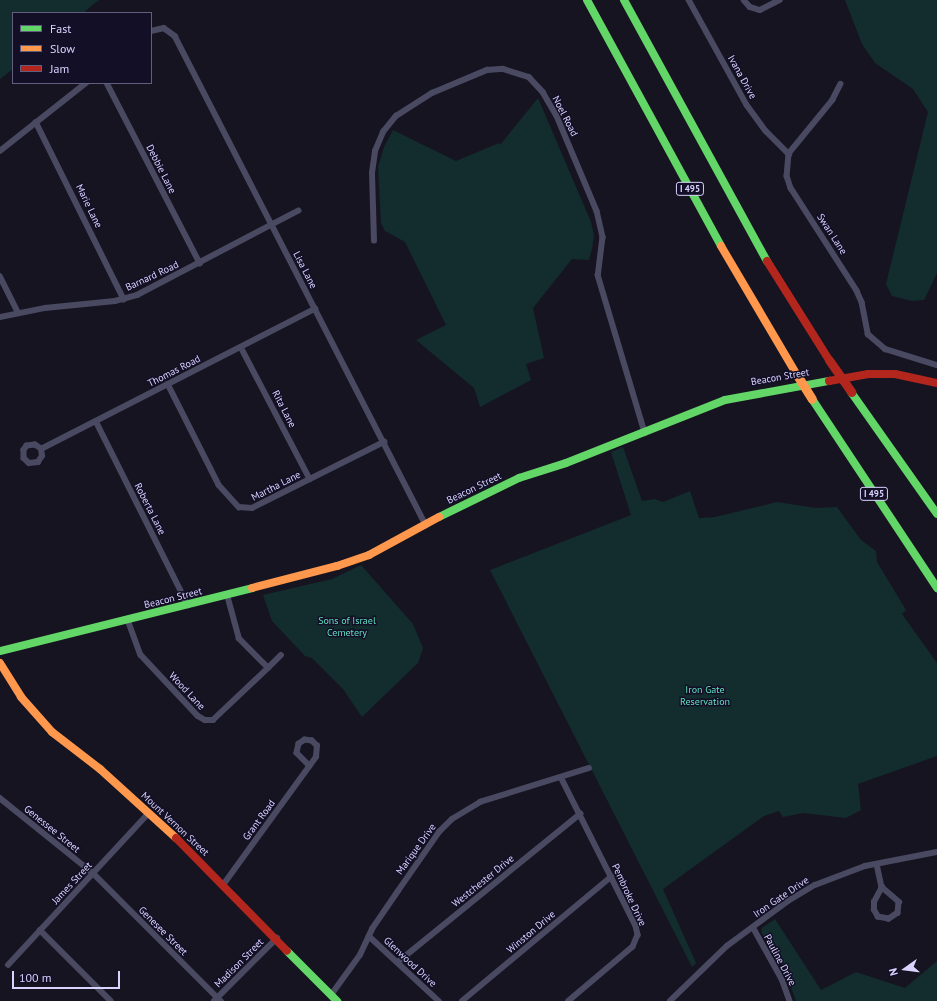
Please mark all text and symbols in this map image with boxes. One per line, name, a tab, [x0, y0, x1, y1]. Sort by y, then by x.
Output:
legend	[12, 12, 152, 84]
text: Fast	[50, 21, 71, 36]
text: Slow	[50, 41, 75, 56]
street label: Ivana Drive	[725, 53, 759, 101]
text: Jam	[50, 61, 69, 76]
street label: Noel Road	[550, 94, 580, 138]
street label: Debbie Lane	[144, 143, 178, 195]
street label: Marie Lane	[73, 182, 105, 230]
road number: I 495	[675, 182, 705, 196]
street label: Swan Lane	[814, 211, 850, 257]
street label: Lisa Lane	[291, 249, 319, 291]
street label: Barnard Road	[124, 258, 180, 294]
street label: Thomas Road	[146, 353, 202, 389]
street label: Beacon Street	[750, 366, 810, 388]
street label: Rita Lane	[270, 388, 298, 430]
street label: Martha Lane	[249, 469, 303, 503]
street label: Beacon Street	[445, 470, 503, 506]
street label: Roberta Lane	[132, 481, 168, 537]
road number: I 495	[859, 487, 889, 501]
street label: Beacon Street	[143, 585, 203, 611]
park label: Sons of Israel Cemetery	[318, 614, 376, 638]
street label: Wood Lane	[167, 670, 207, 712]
park label: Iron Gate Reservation	[680, 683, 730, 706]
street label: Mount Vernon Street	[139, 790, 211, 858]
street label: Grant Road	[240, 797, 278, 843]
street label: Genessee Street	[22, 803, 82, 855]
street label: Marique Drive	[394, 821, 438, 877]
street label: Westchester Drive	[449, 852, 517, 910]
street label: James Street	[49, 859, 95, 907]
street label: Pembroke Drive	[609, 862, 649, 928]
street label: Iron Gate Drive	[751, 874, 811, 920]
street label: Genesee Street	[136, 904, 190, 958]
street label: Winston Drive	[504, 908, 558, 956]
street label: Pauline Drive	[761, 932, 799, 988]
street label: Glenwood Drive	[381, 934, 439, 990]
street label: Madison Street	[212, 936, 266, 990]
north arrow	[885, 949, 925, 989]
scale bar	[14, 963, 122, 989]
text: N	[886, 967, 901, 977]
text: 100 m	[19, 970, 52, 985]

